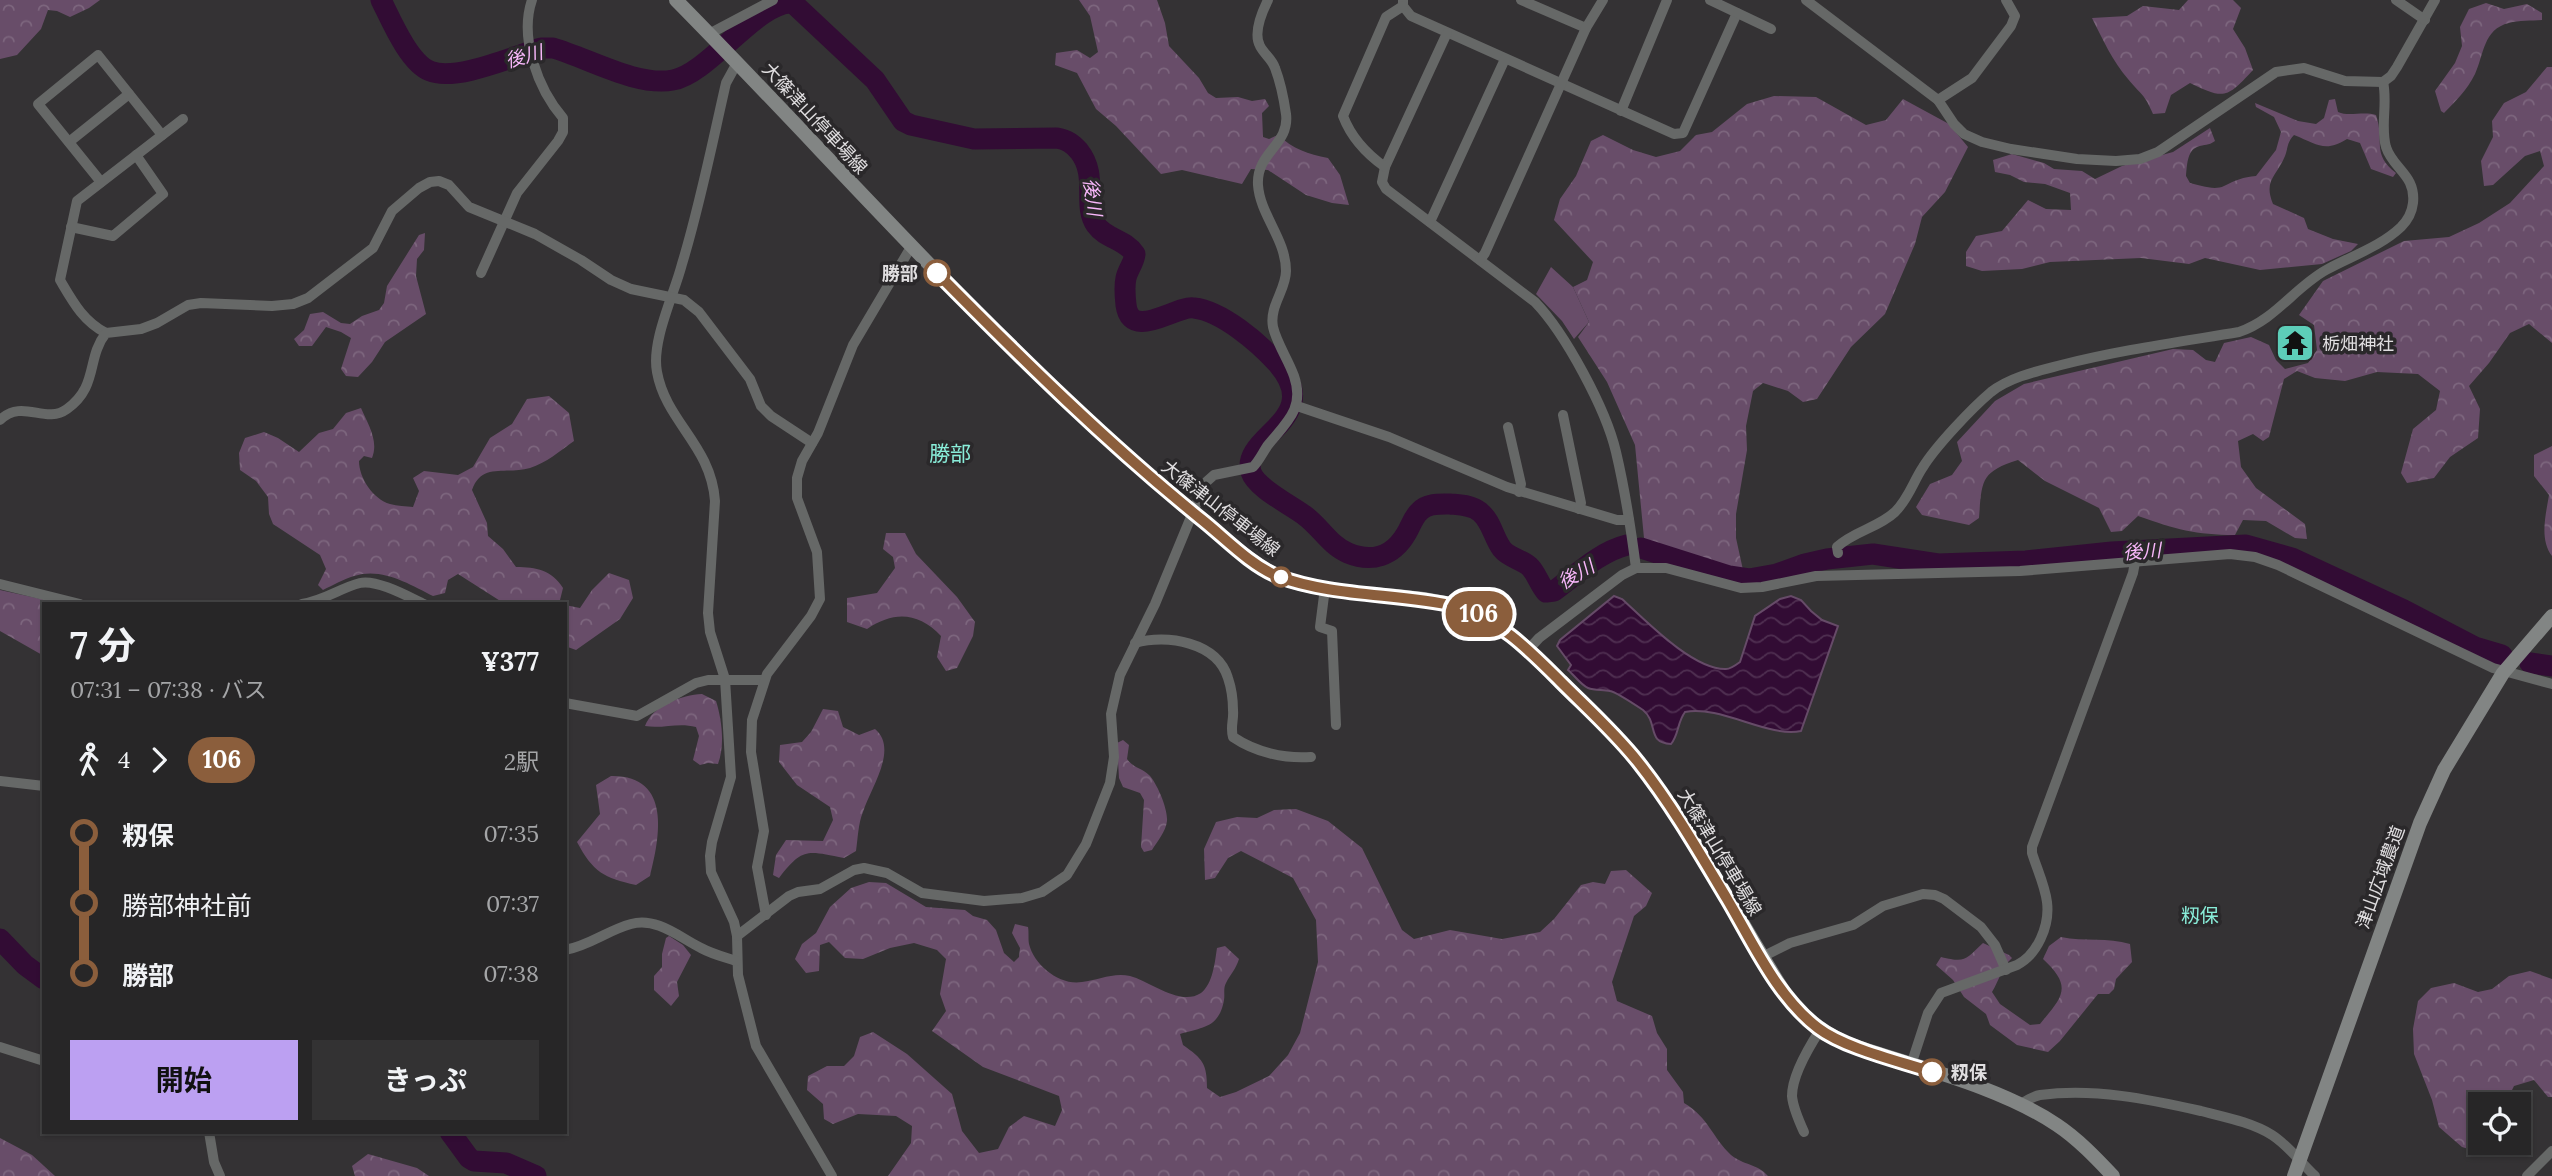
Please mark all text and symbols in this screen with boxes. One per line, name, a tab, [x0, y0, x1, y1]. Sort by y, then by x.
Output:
water label: 後川	[503, 39, 547, 73]
street label: 大篠津山停車場線	[757, 57, 873, 179]
water label: 後川	[1079, 177, 1107, 219]
marker: 勝部	[924, 260, 950, 286]
place label: 勝部	[882, 262, 918, 285]
temple icon: 栃畑神社	[2274, 322, 2316, 364]
place label: 栃畑神社	[2322, 332, 2394, 355]
district label: 勝部	[929, 440, 971, 467]
street label: 大篠津山停車場線	[1157, 455, 1285, 561]
water label: 後川	[2122, 538, 2164, 564]
water label: 後川	[1554, 553, 1600, 594]
unlabelled marker	[1271, 567, 1291, 587]
line badge: 106	[1439, 591, 1519, 637]
text: 106	[1460, 598, 1498, 629]
text: 7 分	[70, 621, 136, 669]
text: ¥377	[481, 645, 539, 678]
text: 07:31 – 07:38 · バス	[70, 675, 267, 704]
icon: walk	[70, 741, 108, 779]
icon: forward	[140, 741, 178, 779]
text: 106	[202, 744, 241, 775]
text: 4	[118, 745, 130, 774]
text: 2駅	[504, 747, 539, 776]
street label: 大篠津山停車場線	[1673, 784, 1767, 920]
text: 籾保	[122, 819, 174, 852]
text: 07:35	[484, 819, 539, 848]
street label: 津山広域農道	[2351, 822, 2409, 932]
text: 勝部神社前	[122, 889, 252, 922]
text: 07:37	[486, 889, 539, 918]
district label: 籾保	[2181, 903, 2219, 927]
text: 勝部	[122, 959, 174, 992]
text: 07:38	[483, 959, 539, 988]
button: 開始	[70, 1040, 298, 1120]
button: きっぷ	[312, 1040, 539, 1120]
marker: 籾保	[1919, 1059, 1945, 1085]
place label: 籾保	[1951, 1061, 1988, 1084]
map controls	[2468, 1092, 2531, 1155]
button: locate	[2468, 1092, 2531, 1155]

